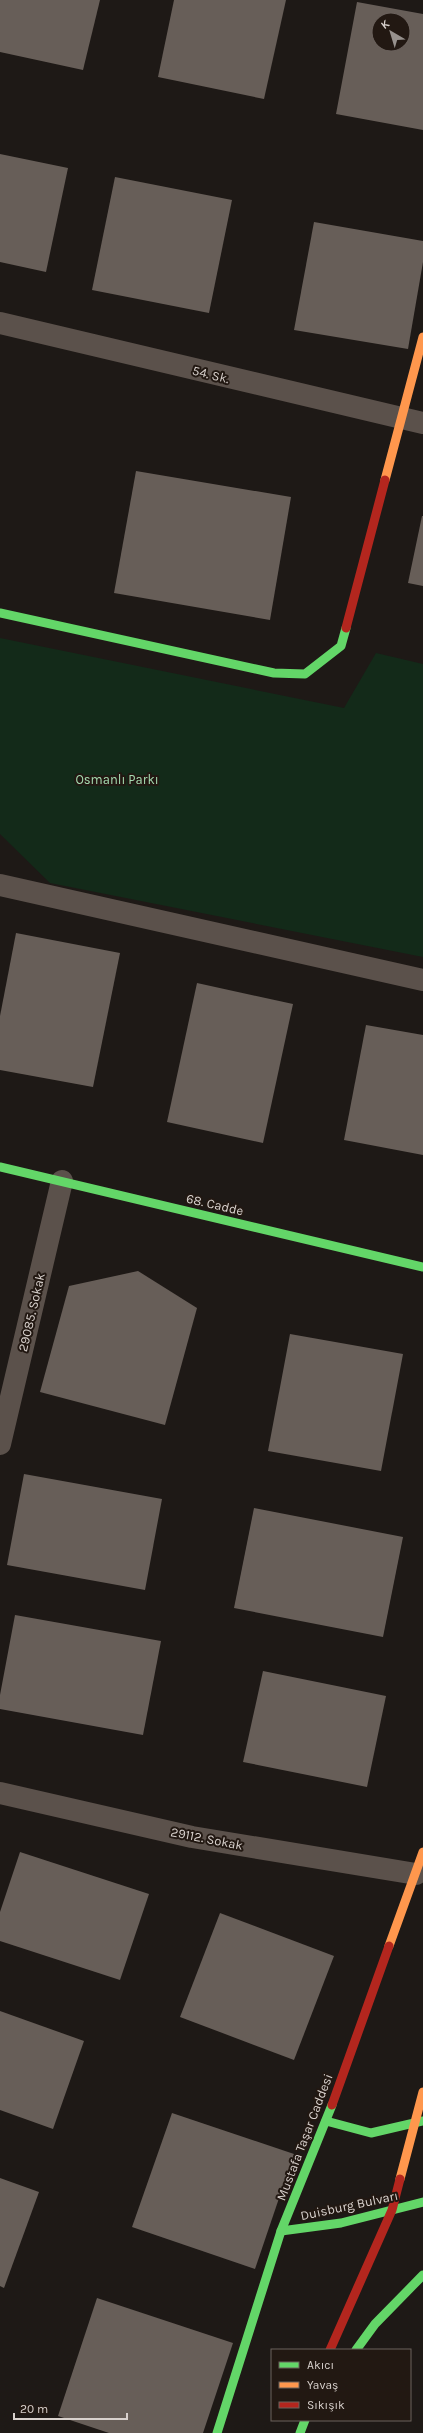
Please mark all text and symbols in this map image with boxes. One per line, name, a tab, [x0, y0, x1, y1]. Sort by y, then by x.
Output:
north arrow	[371, 12, 411, 52]
text: K	[378, 17, 393, 32]
street label: 54. Sk.	[191, 363, 231, 386]
park label: Osmanlı Parkı	[75, 772, 159, 787]
street label: 68. Cadde	[185, 1191, 245, 1218]
street label: 29085. Sokak	[15, 1271, 48, 1353]
street label: 29112. Sokak	[169, 1824, 244, 1853]
street label: Mustafa Taşar Caddesi	[273, 2072, 336, 2203]
street label: Duisburg Bulvarı	[299, 2188, 399, 2223]
legend	[271, 2349, 411, 2421]
text: Akıcı	[307, 2358, 334, 2372]
text: Yavaş	[307, 2378, 338, 2392]
scale bar	[14, 2395, 127, 2421]
text: Sıkışık	[307, 2398, 345, 2412]
text: 20 m	[20, 2402, 48, 2416]

